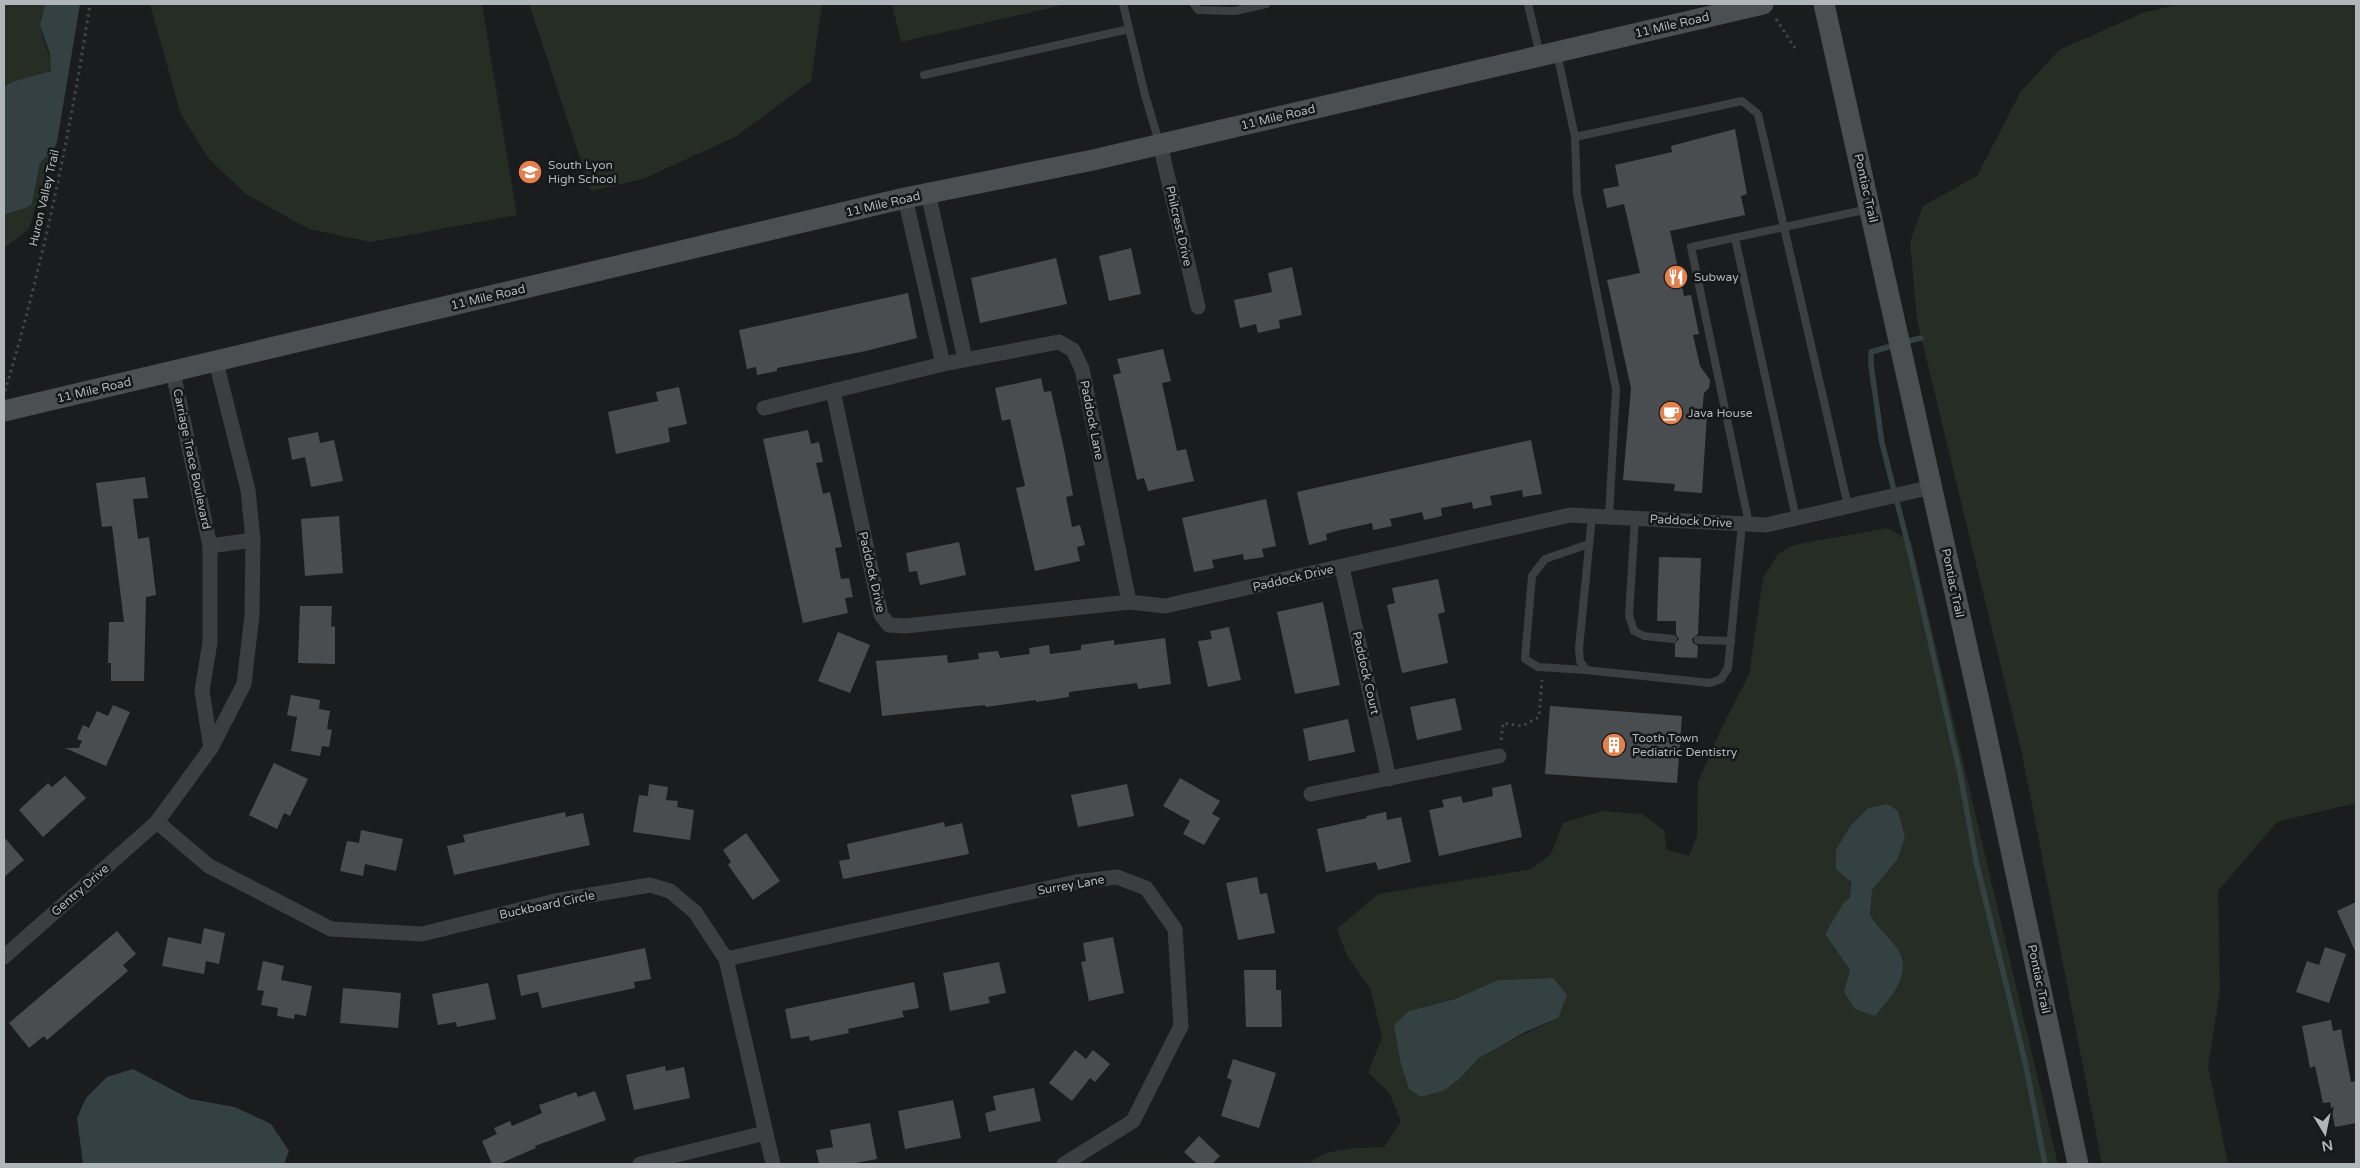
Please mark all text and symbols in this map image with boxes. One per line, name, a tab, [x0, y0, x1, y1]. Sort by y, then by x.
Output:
street label: 11 Mile Road	[1634, 10, 1710, 40]
street label: 11 Mile Road	[1240, 102, 1316, 132]
street label: Huron Valley Trail	[26, 148, 62, 248]
street label: Pontiac Trail	[1851, 152, 1881, 224]
place label: South Lyon High School	[548, 158, 617, 186]
school or university icon: South Lyon High School	[517, 159, 543, 185]
street label: Philcrest Drive	[1163, 185, 1195, 268]
street label: 11 Mile Road	[845, 189, 921, 219]
restaurant icon: Subway	[1663, 264, 1689, 290]
place label: Subway	[1694, 270, 1739, 284]
street label: 11 Mile Road	[450, 282, 526, 312]
street label: 11 Mile Road	[56, 375, 132, 405]
street label: Paddock Lane	[1077, 379, 1107, 461]
street label: Carriage Trace Boulevard	[170, 387, 214, 531]
cafe icon: Java House	[1658, 400, 1684, 426]
place label: Java House	[1688, 406, 1753, 420]
street label: Paddock Drive	[1649, 512, 1733, 530]
street label: Paddock Drive	[856, 530, 888, 614]
street label: Pontiac Trail	[1939, 547, 1967, 619]
street label: Paddock Drive	[1251, 562, 1335, 594]
street label: Paddock Court	[1350, 630, 1382, 716]
place label: Tooth Town Pediatric Dentistry	[1632, 731, 1738, 759]
building icon: Tooth Town Pediatric Dentistry	[1601, 732, 1627, 758]
street label: Gentry Drive	[48, 861, 112, 919]
street label: Surrey Lane	[1036, 872, 1106, 898]
street label: Buckboard Circle	[498, 888, 596, 922]
street label: Pontiac Trail	[2025, 943, 2053, 1015]
north arrow	[2300, 1108, 2350, 1158]
text: N	[2320, 1136, 2334, 1155]

